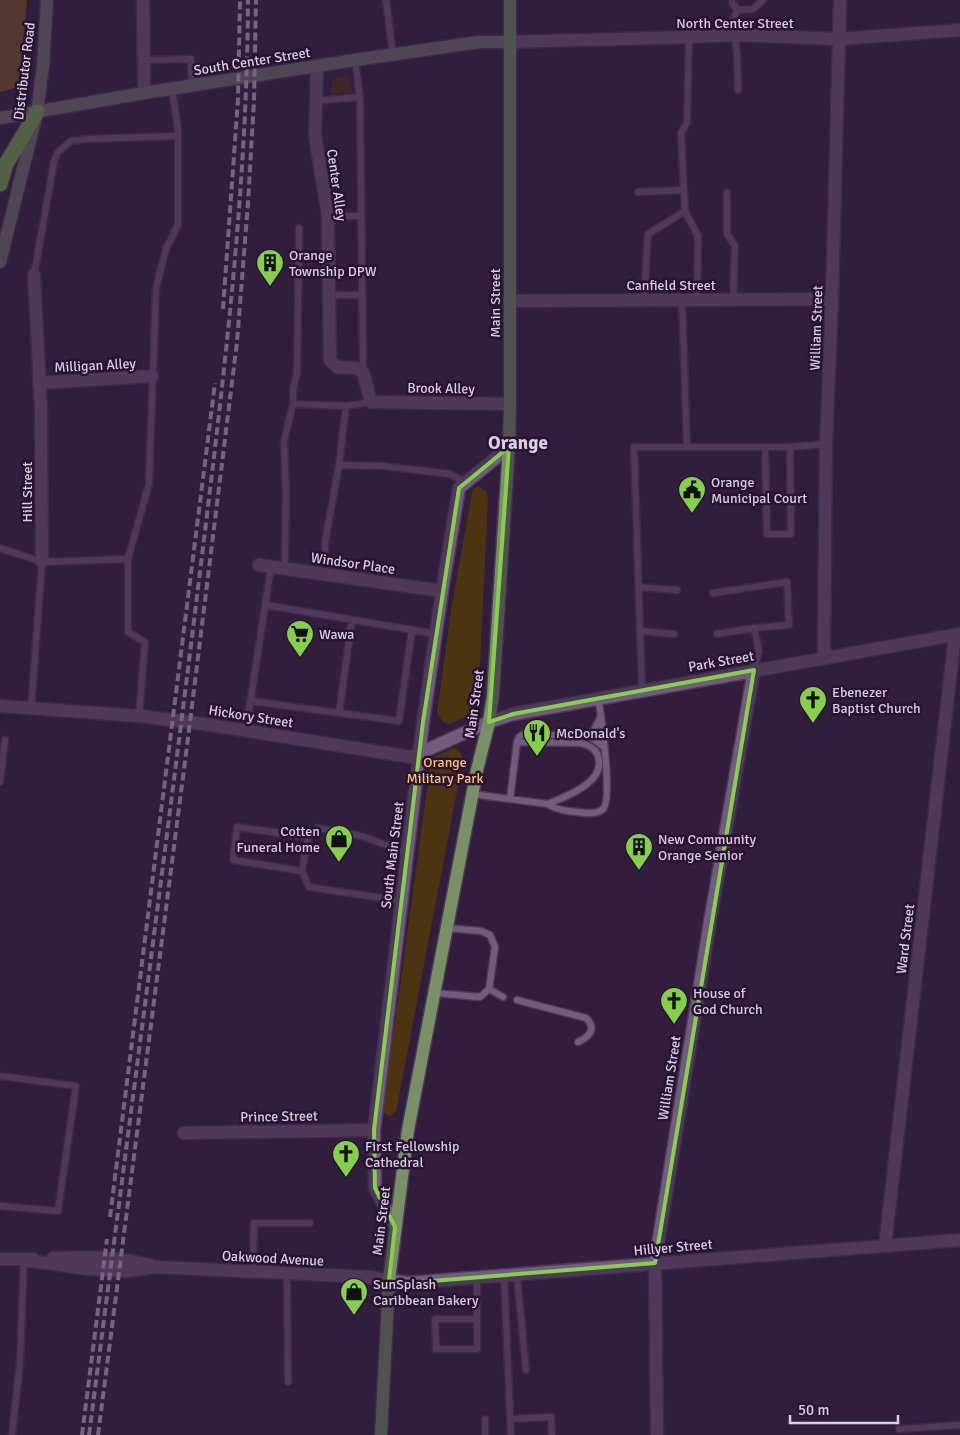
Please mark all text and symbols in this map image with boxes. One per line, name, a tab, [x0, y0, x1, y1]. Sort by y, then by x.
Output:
street label: North Center Street	[676, 15, 794, 32]
street label: Distributor Road	[10, 21, 39, 121]
street label: South Center Street	[193, 44, 312, 79]
street label: Center Alley	[323, 148, 350, 223]
place label: Orange Township DPW	[289, 247, 377, 280]
building icon: Orange Township DPW	[255, 248, 285, 287]
street label: Main Street	[487, 268, 504, 338]
street label: Canfield Street	[626, 277, 716, 294]
street label: William Street	[807, 285, 826, 371]
street label: Milligan Alley	[54, 355, 137, 376]
street label: Brook Alley	[407, 379, 475, 398]
district label: Orange	[488, 431, 548, 455]
street label: Hill Street	[19, 461, 36, 522]
place label: Orange Municipal Court	[711, 474, 807, 507]
public building icon: Orange Municipal Court	[677, 475, 707, 514]
street label: Windsor Place	[310, 549, 396, 578]
supermarket icon: Wawa	[285, 619, 315, 658]
place label: Wawa	[319, 626, 354, 643]
street label: Park Street	[687, 647, 755, 676]
street label: Main Street	[461, 668, 488, 740]
place label: Ebenezer Baptist Church	[832, 684, 921, 717]
church icon: Ebenezer Baptist Church	[798, 685, 828, 724]
street label: Hickory Street	[207, 701, 295, 732]
restaurant icon: McDonald's	[522, 718, 552, 757]
place label: McDonald's	[556, 725, 625, 742]
park label: Orange Military Park	[407, 754, 483, 787]
street label: South Main Street	[377, 800, 408, 910]
place label: Cotten Funeral Home	[237, 823, 320, 856]
shop icon: Cotten Funeral Home	[324, 824, 354, 863]
place label: New Community Orange Senior	[658, 831, 756, 864]
building icon: New Community Orange Senior	[624, 832, 654, 871]
street label: Ward Street	[893, 903, 918, 975]
place label: House of God Church	[693, 985, 763, 1018]
church icon: House of God Church	[659, 986, 689, 1025]
street label: William Street	[654, 1035, 685, 1122]
street label: Prince Street	[240, 1107, 318, 1126]
place label: First Fellowship Cathedral	[365, 1138, 459, 1171]
church icon: First Fellowship Cathedral	[331, 1139, 361, 1178]
street label: Main Street	[369, 1185, 394, 1257]
street label: Hillyer Street	[633, 1236, 713, 1259]
street label: Oakwood Avenue	[222, 1247, 324, 1270]
place label: SunSplash Caribbean Bakery	[373, 1276, 479, 1309]
shop icon: SunSplash Caribbean Bakery	[339, 1277, 369, 1316]
scale bar	[790, 1392, 898, 1424]
text: 50 m	[798, 1401, 829, 1419]

